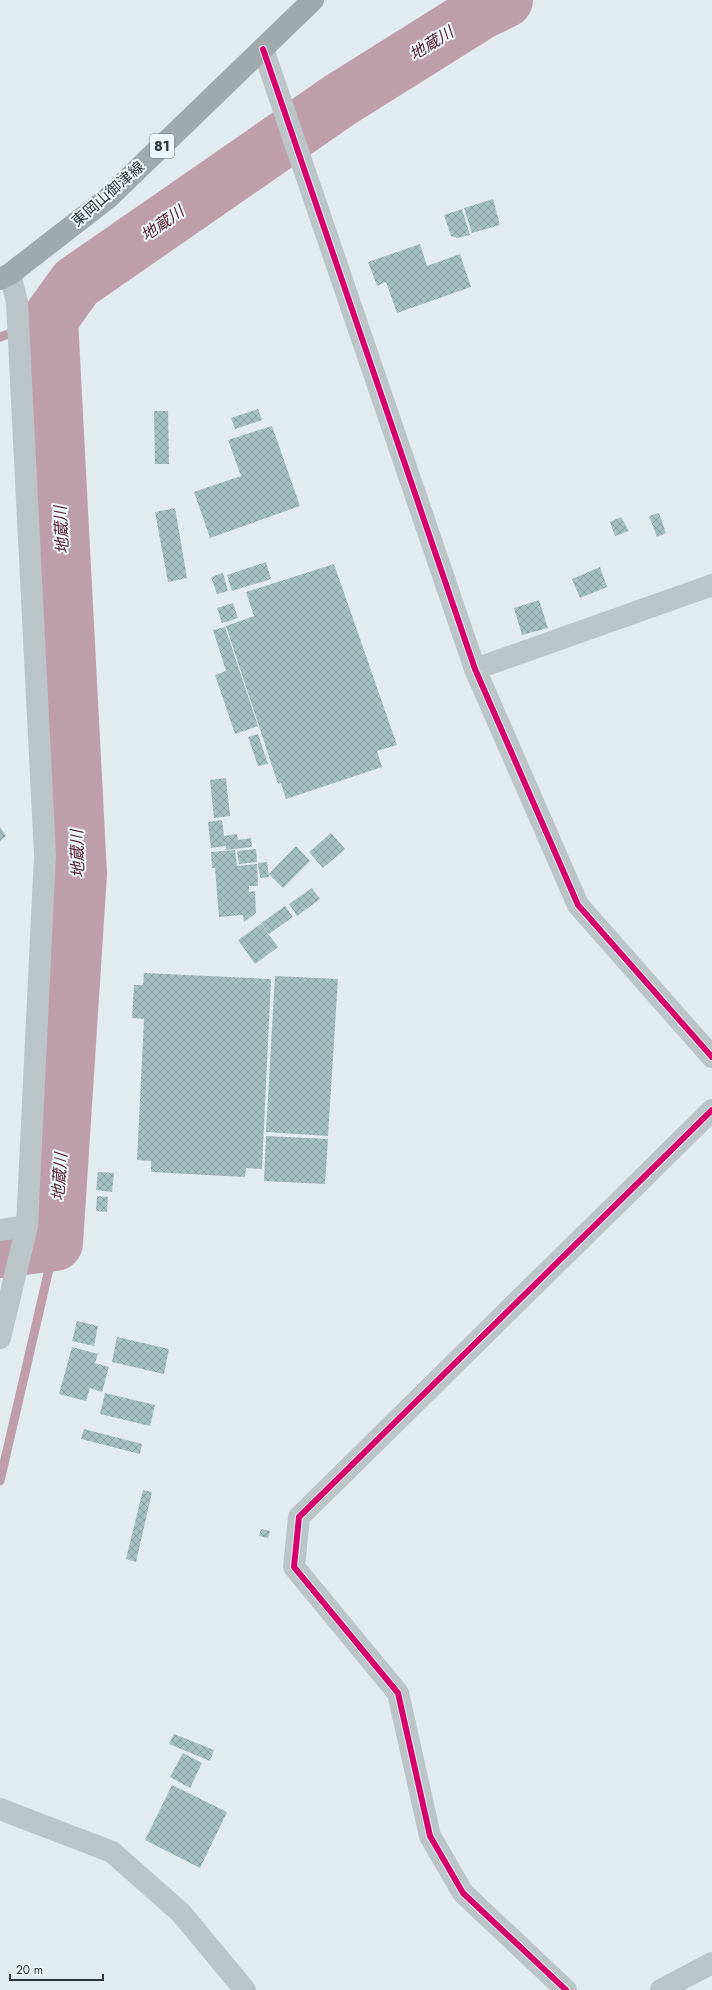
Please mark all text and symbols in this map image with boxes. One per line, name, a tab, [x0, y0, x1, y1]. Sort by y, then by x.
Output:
water label: 地蔵川	[405, 20, 459, 66]
road number: 81	[150, 134, 174, 158]
street label: 東岡山御津線	[67, 156, 149, 232]
water label: 地蔵川	[136, 199, 190, 247]
water label: 地蔵川	[49, 503, 74, 555]
water label: 地蔵川	[65, 828, 90, 878]
water label: 地蔵川	[46, 1150, 73, 1202]
scale bar	[10, 1956, 103, 1982]
text: 20 m	[16, 1961, 43, 1979]

